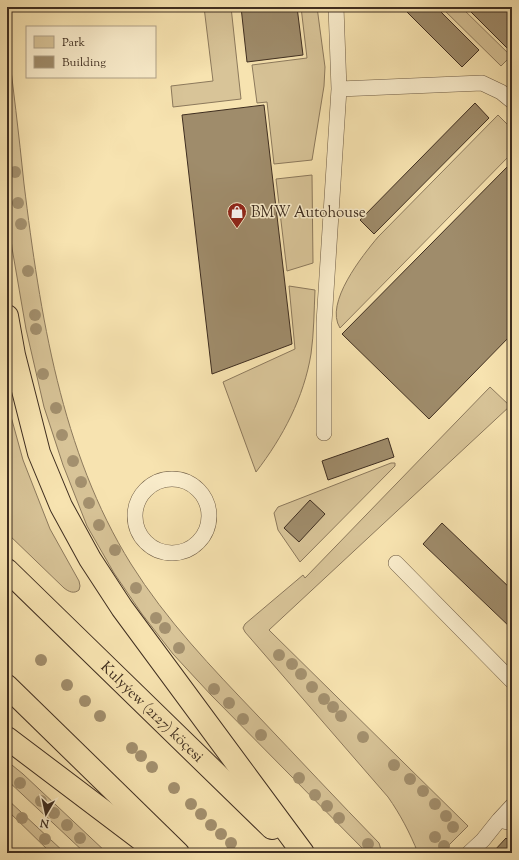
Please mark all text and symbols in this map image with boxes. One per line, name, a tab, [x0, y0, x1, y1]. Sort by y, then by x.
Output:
legend	[26, 26, 156, 78]
text: Park	[62, 34, 85, 52]
text: Building	[62, 54, 106, 72]
shop icon: BMW Autohouse	[226, 201, 248, 229]
place label: BMW Autohouse	[251, 203, 366, 224]
street label: Kulyýew (2127) köçesi	[95, 658, 208, 768]
north arrow	[26, 794, 66, 834]
text: N	[39, 814, 51, 832]

